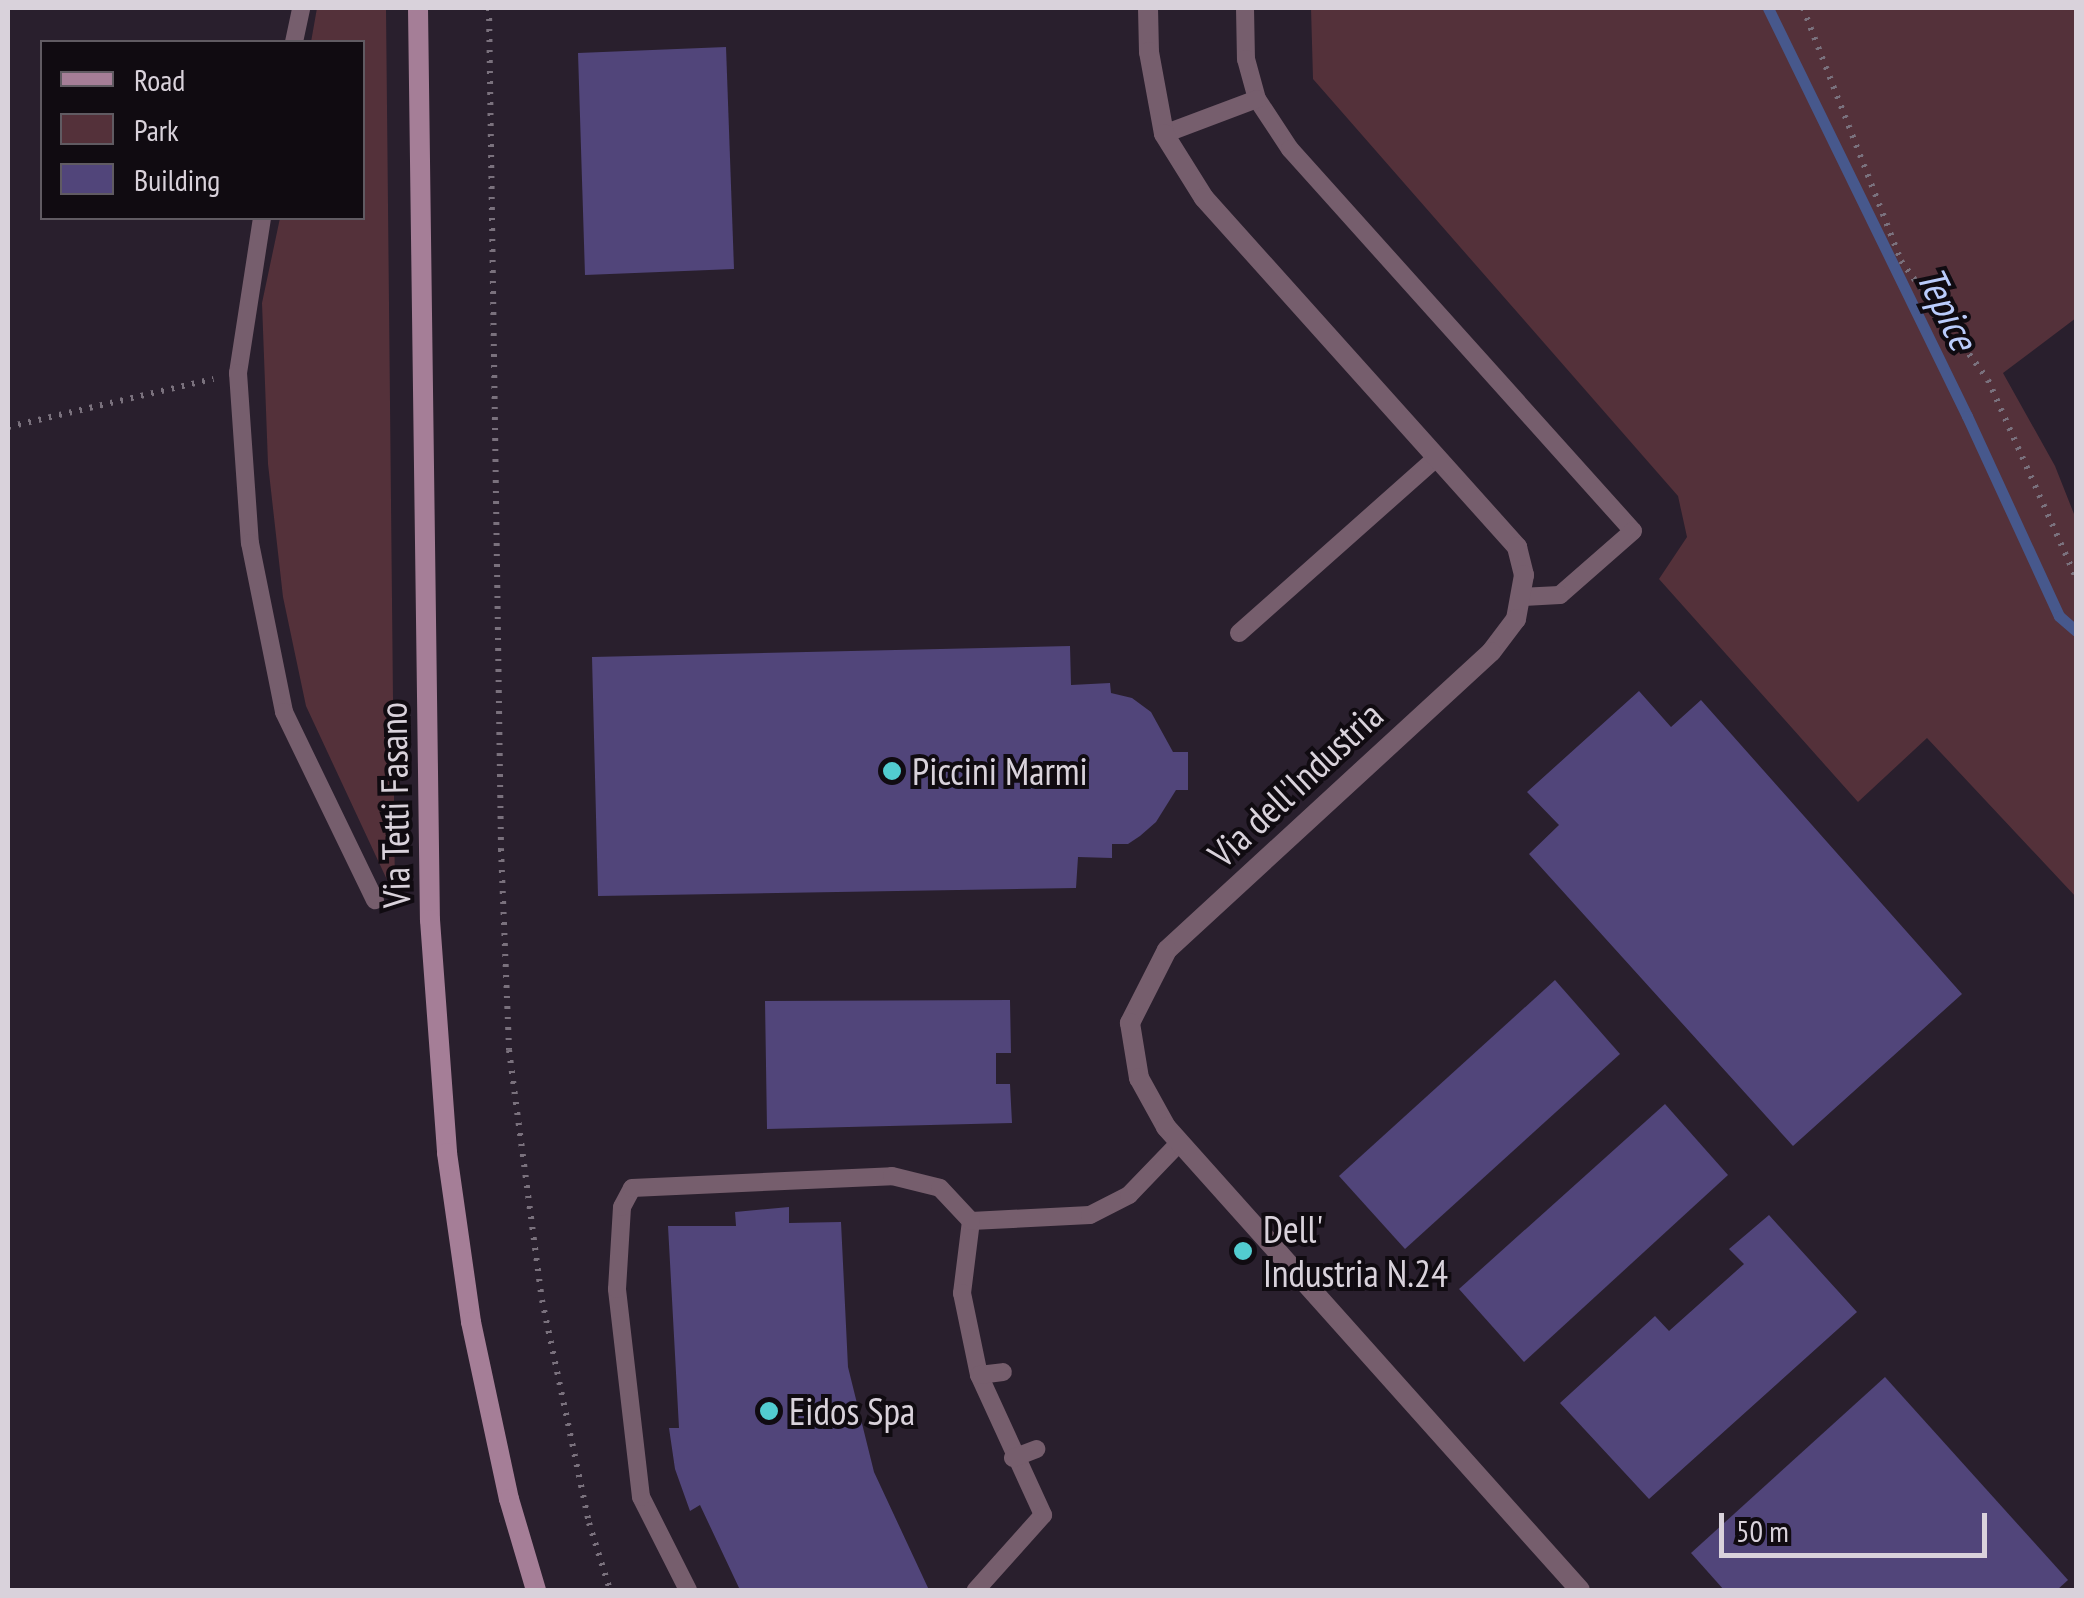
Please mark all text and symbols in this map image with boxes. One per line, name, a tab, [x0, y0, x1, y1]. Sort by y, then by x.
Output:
legend	[40, 40, 365, 220]
text: Road	[134, 60, 185, 99]
text: Park	[134, 110, 179, 149]
text: Building	[134, 160, 220, 199]
water label: Tepice	[1907, 259, 1989, 357]
street label: Via dell'Industria	[1198, 692, 1392, 876]
street label: Via Tetti Fasano	[369, 701, 419, 909]
place label: Piccini Marmi	[912, 748, 1088, 794]
marker: Piccini Marmi	[881, 760, 903, 782]
place label: Dell' Industria N.24	[1263, 1206, 1448, 1296]
marker: Dell' Industria N.24	[1232, 1240, 1254, 1262]
place label: Eidos Spa	[789, 1388, 915, 1434]
marker: Eidos Spa	[758, 1400, 780, 1422]
scale bar	[1724, 1493, 1992, 1555]
text: 50 m	[1736, 1511, 1789, 1550]

